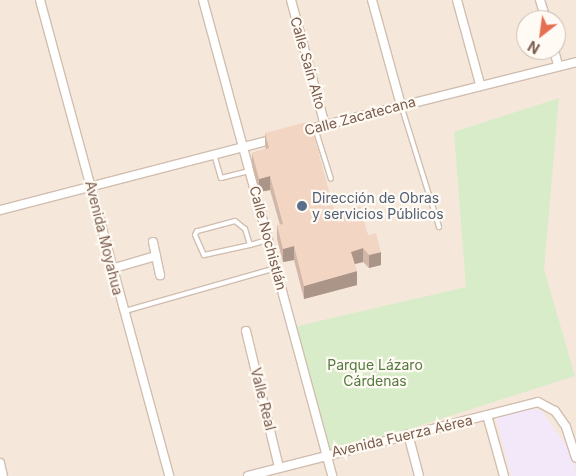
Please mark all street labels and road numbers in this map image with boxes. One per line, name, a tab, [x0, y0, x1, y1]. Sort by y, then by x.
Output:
street label: Calle Saín Alto	[287, 15, 329, 111]
street label: Calle Zacatecana	[303, 93, 417, 139]
street label: Avenida Moyahua	[82, 179, 126, 297]
street label: Calle Nochistlán	[246, 184, 290, 292]
street label: Valle Real	[247, 366, 279, 432]
street label: Avenida Fuerza Aérea	[330, 412, 474, 460]

